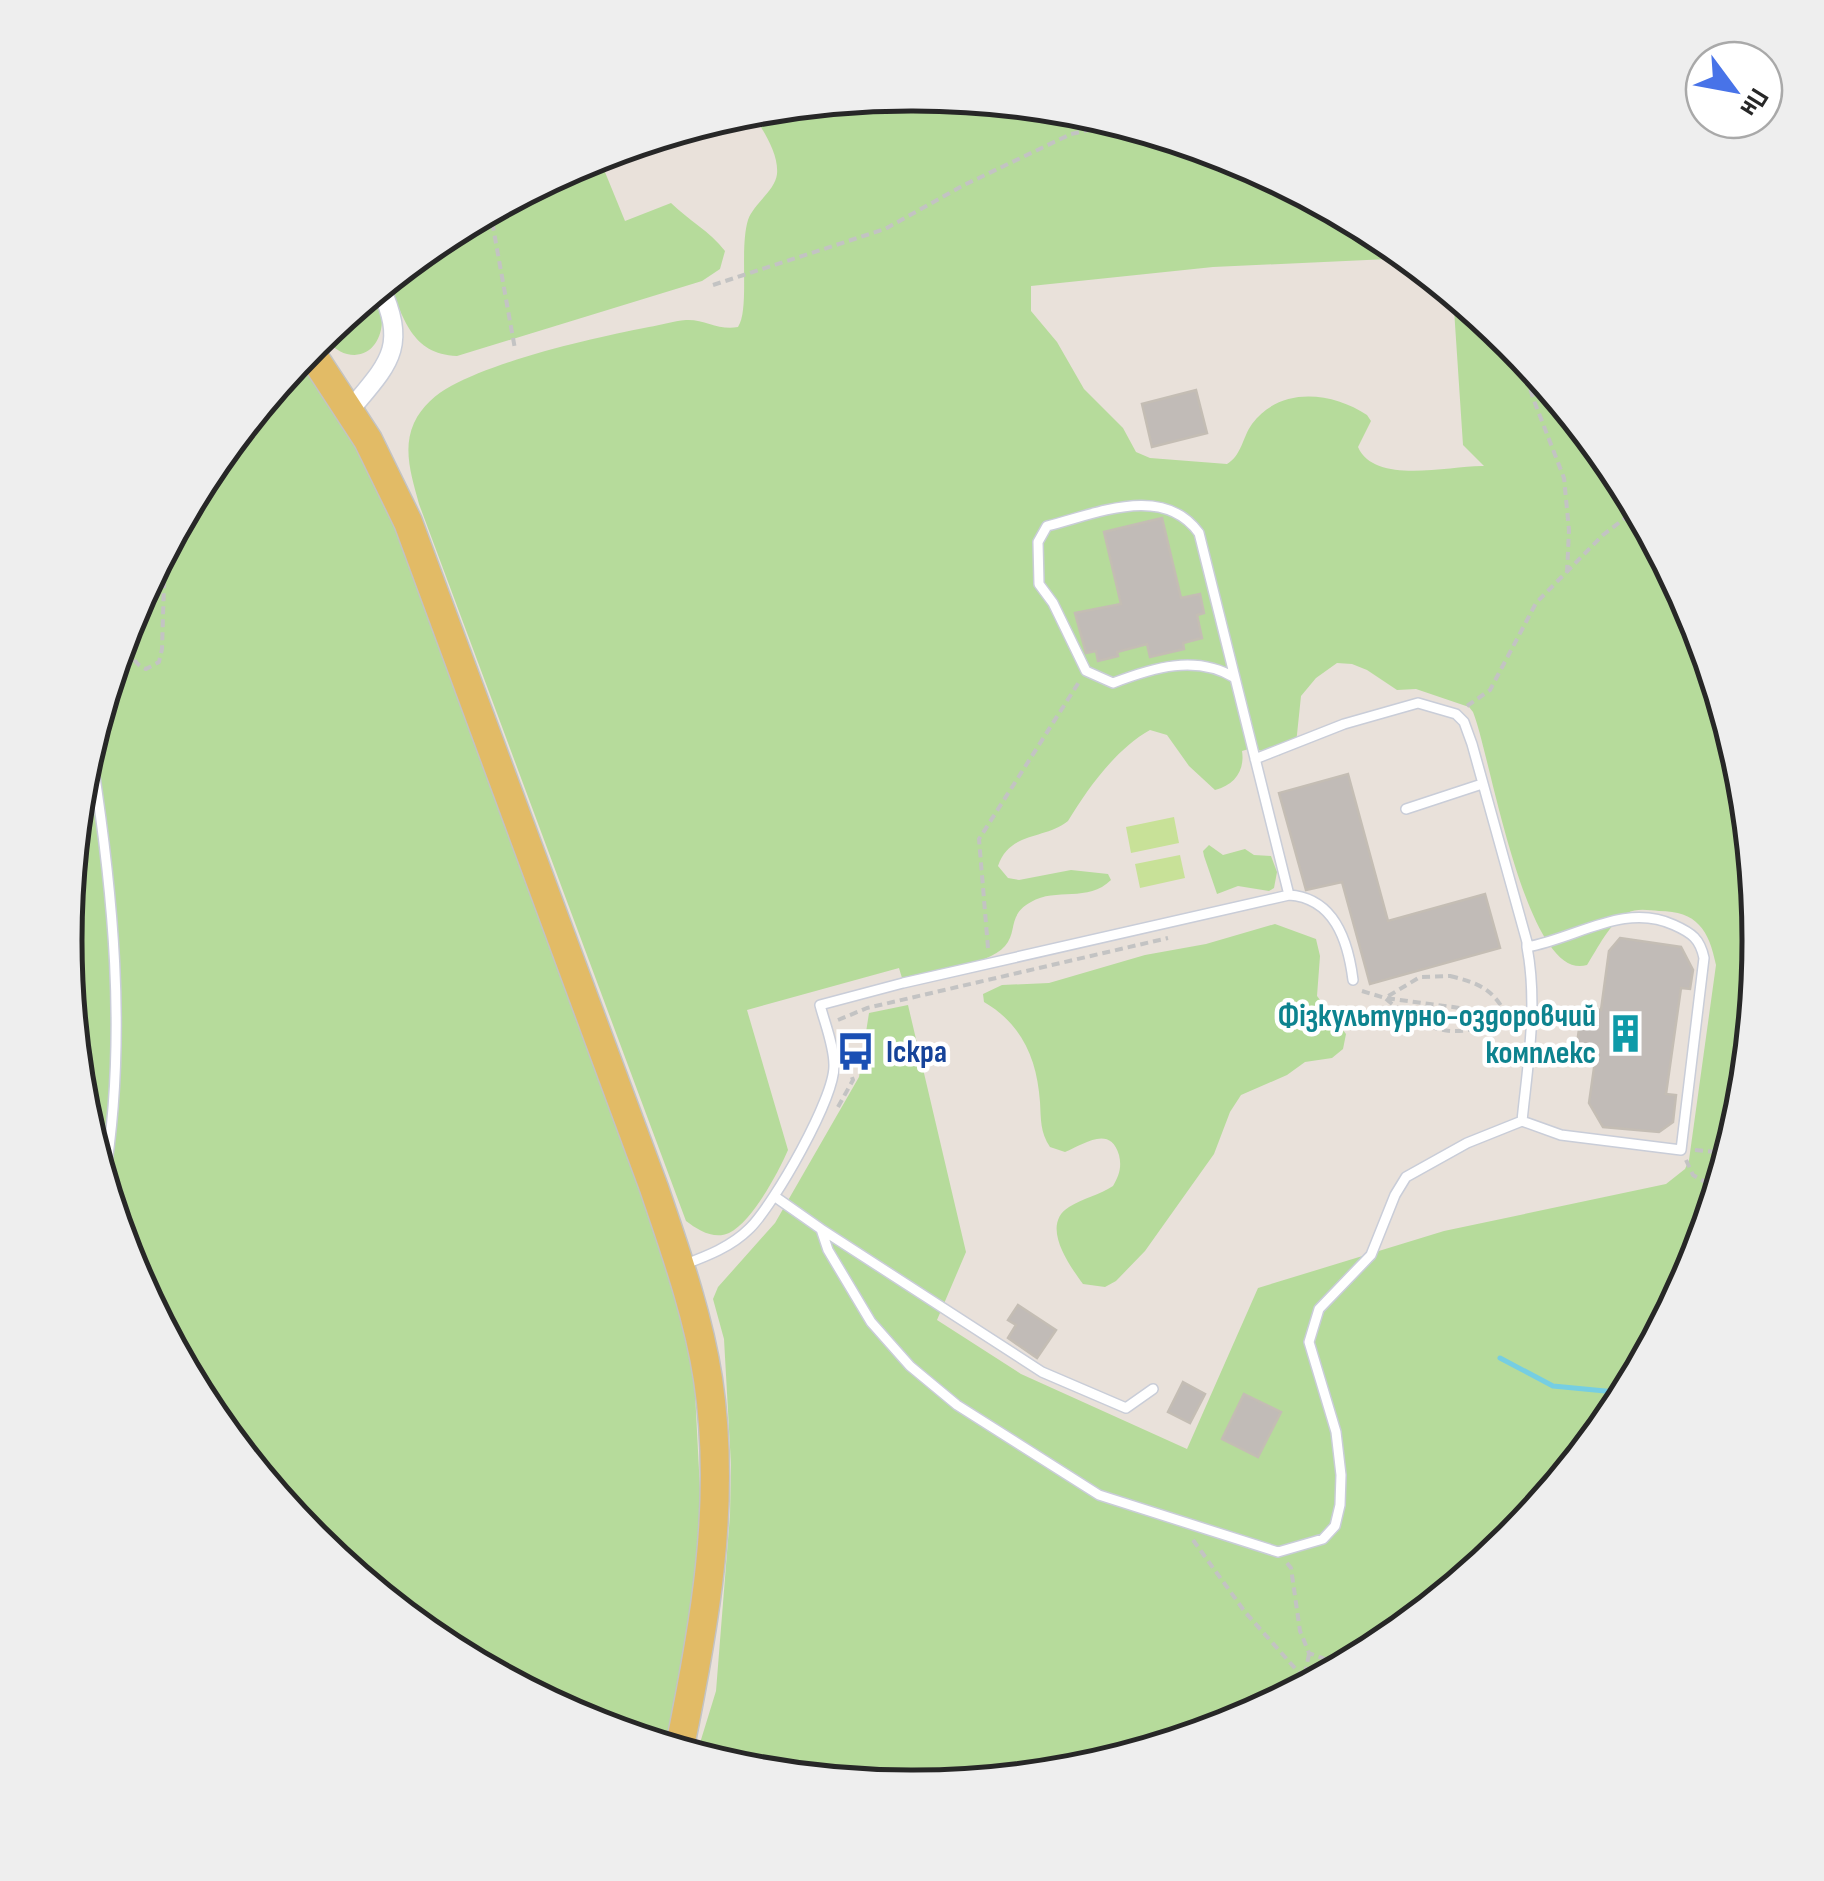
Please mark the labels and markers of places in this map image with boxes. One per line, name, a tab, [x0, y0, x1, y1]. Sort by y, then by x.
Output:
place label: Фізкультурно-оздоровчий комплекс	[1278, 997, 1596, 1073]
building icon: Фізкультурно-оздоровчий комплекс	[1605, 1013, 1647, 1055]
bus stop icon: Іскра	[835, 1031, 877, 1073]
place label: Іскра	[886, 1033, 947, 1072]

